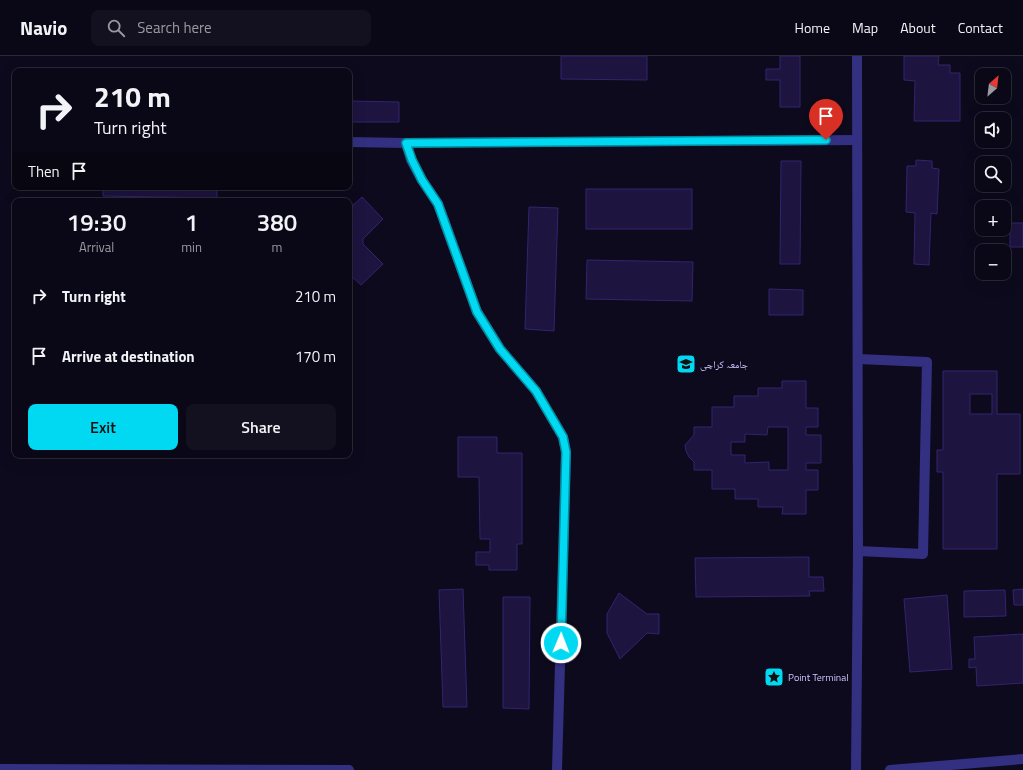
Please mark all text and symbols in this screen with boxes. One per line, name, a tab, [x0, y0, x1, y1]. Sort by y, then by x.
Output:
search box	[91, 10, 371, 46]
text: Navio	[20, 13, 67, 42]
text: Search here	[137, 16, 212, 39]
icon: search	[105, 17, 127, 39]
text: Home	[795, 17, 830, 38]
text: Map	[852, 17, 878, 38]
text: About	[900, 17, 936, 38]
text: Contact	[958, 17, 1003, 38]
north arrow	[975, 68, 1011, 104]
map controls	[975, 68, 1011, 280]
text: 210 m	[94, 75, 171, 118]
icon: right	[28, 84, 80, 136]
pin	[809, 99, 843, 140]
icon: arrive	[815, 105, 837, 127]
button: sound	[975, 112, 1011, 148]
text: Turn right	[94, 114, 167, 141]
button: search	[975, 156, 1011, 192]
text: Then	[28, 160, 60, 183]
icon: arrive	[68, 160, 90, 182]
button: +	[975, 200, 1011, 236]
text: 19:30	[67, 204, 126, 240]
text: 1	[185, 204, 198, 240]
text: 380	[257, 204, 297, 240]
text: Arrival	[79, 237, 114, 257]
text: min	[181, 237, 202, 257]
text: m	[272, 237, 282, 257]
button: −	[975, 244, 1011, 280]
icon: right	[28, 285, 50, 307]
text: Turn right	[62, 285, 126, 308]
text: 210 m	[295, 285, 336, 308]
icon: arrive	[28, 345, 50, 367]
text: Arrive at destination	[62, 345, 195, 368]
text: 170 m	[295, 345, 336, 368]
school or university icon: جامعہ کراچی	[675, 353, 697, 375]
place label: جامعہ کراچی	[700, 357, 749, 372]
button: Exit	[28, 404, 178, 450]
button: Share	[186, 404, 336, 450]
position arrow	[540, 622, 582, 664]
place icon: Point Terminal	[763, 666, 785, 688]
place label: Point Terminal	[788, 670, 849, 685]

